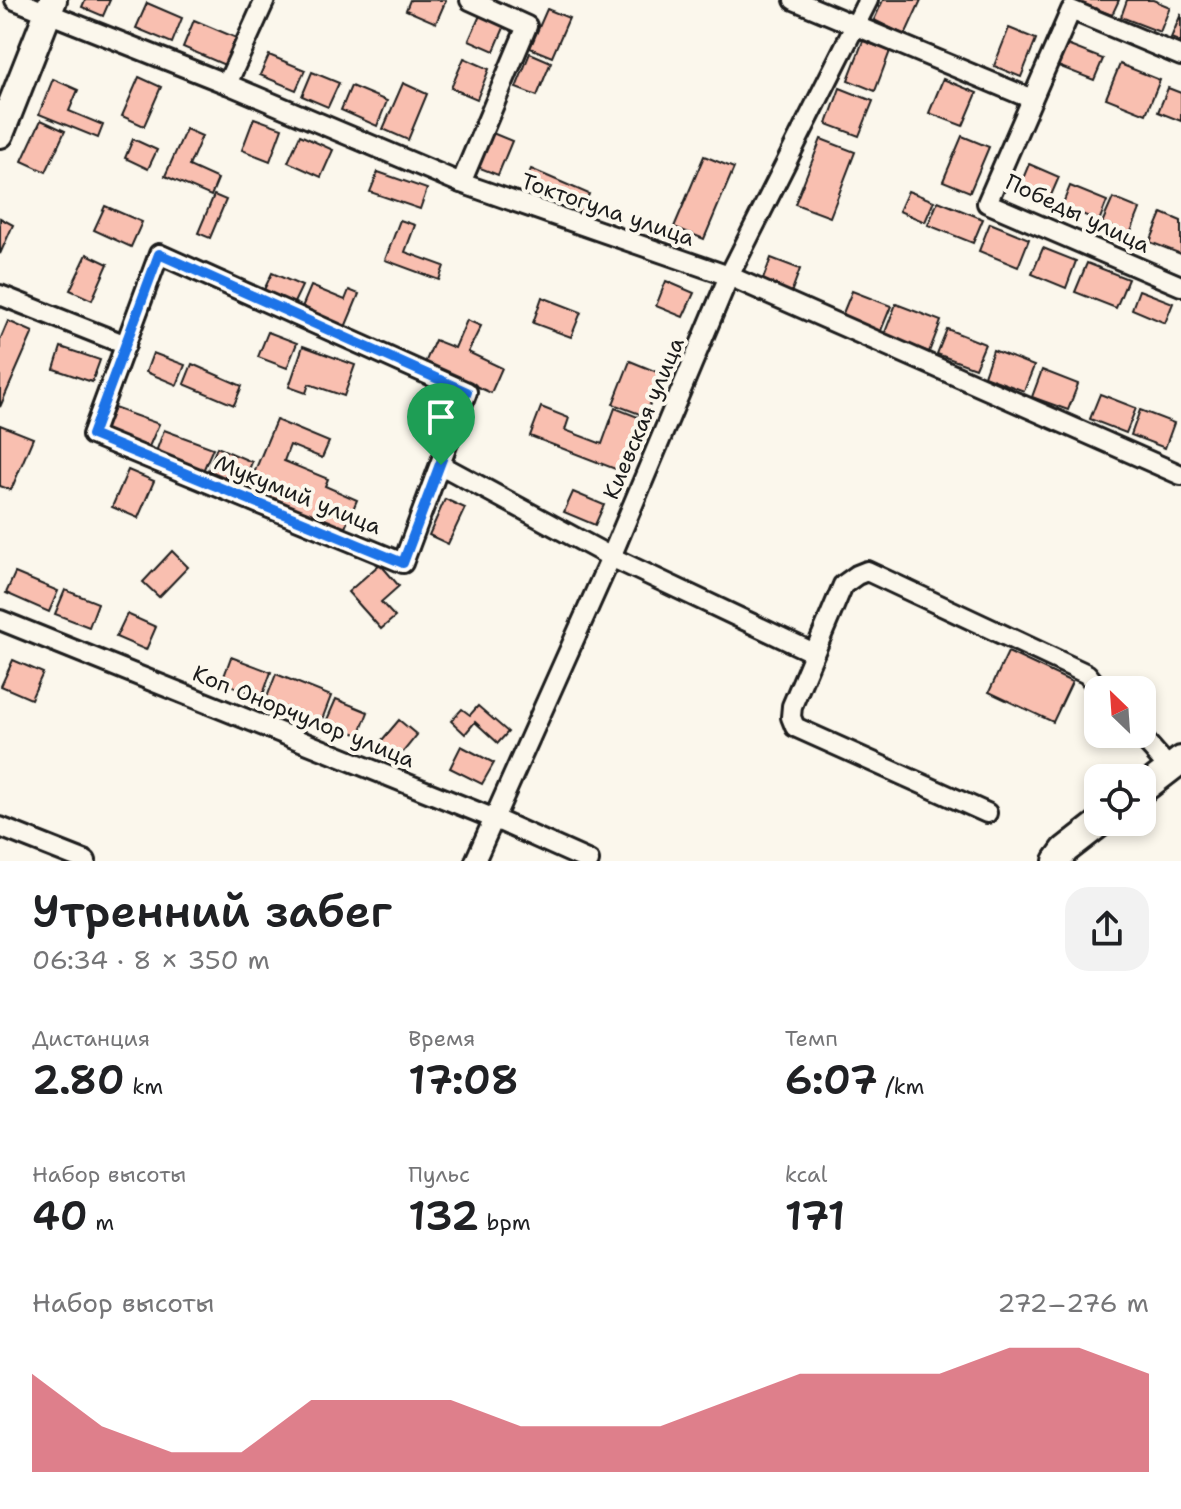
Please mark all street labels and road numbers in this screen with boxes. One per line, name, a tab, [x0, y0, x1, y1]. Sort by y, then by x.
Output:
street label: Токтогула улица	[517, 166, 699, 253]
street label: Победы улица	[1001, 167, 1155, 260]
street label: Киевская улица	[596, 332, 691, 504]
street label: Мукумий улица	[210, 448, 386, 541]
street label: Коп Онорчулор улица	[188, 659, 419, 774]

